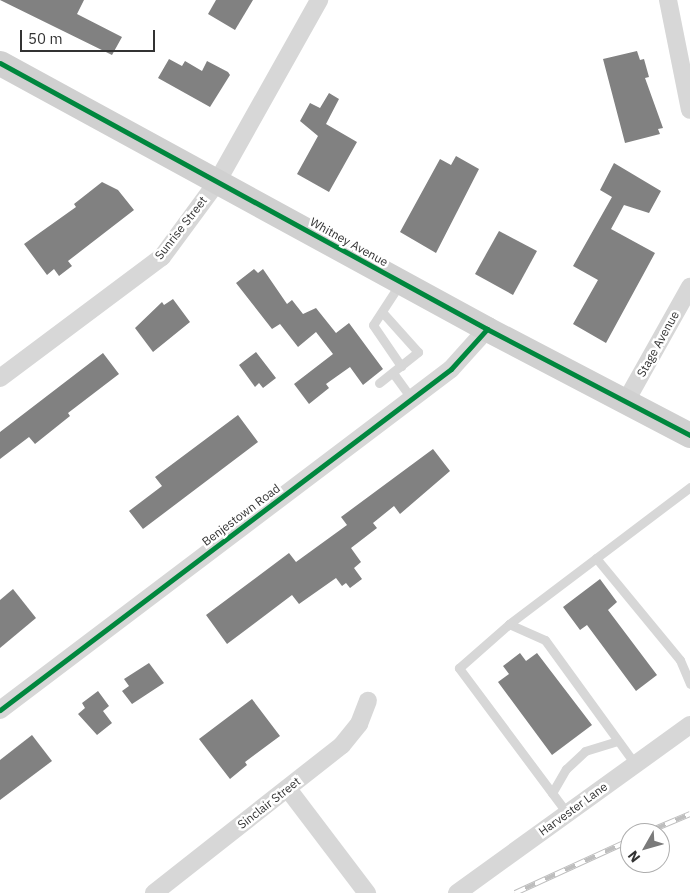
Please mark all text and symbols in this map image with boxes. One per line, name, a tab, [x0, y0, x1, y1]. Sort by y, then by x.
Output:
scale bar	[22, 20, 158, 52]
text: 50 m	[28, 29, 63, 48]
street label: Sunrise Street	[152, 194, 210, 262]
street label: Whitney Avenue	[307, 215, 391, 269]
street label: Stage Avenue	[634, 308, 682, 380]
street label: Benjestown Road	[199, 481, 283, 549]
street label: Sinclair Street	[235, 774, 303, 832]
street label: Harvester Lane	[536, 779, 610, 839]
north arrow	[620, 823, 670, 873]
text: N	[624, 847, 644, 866]

